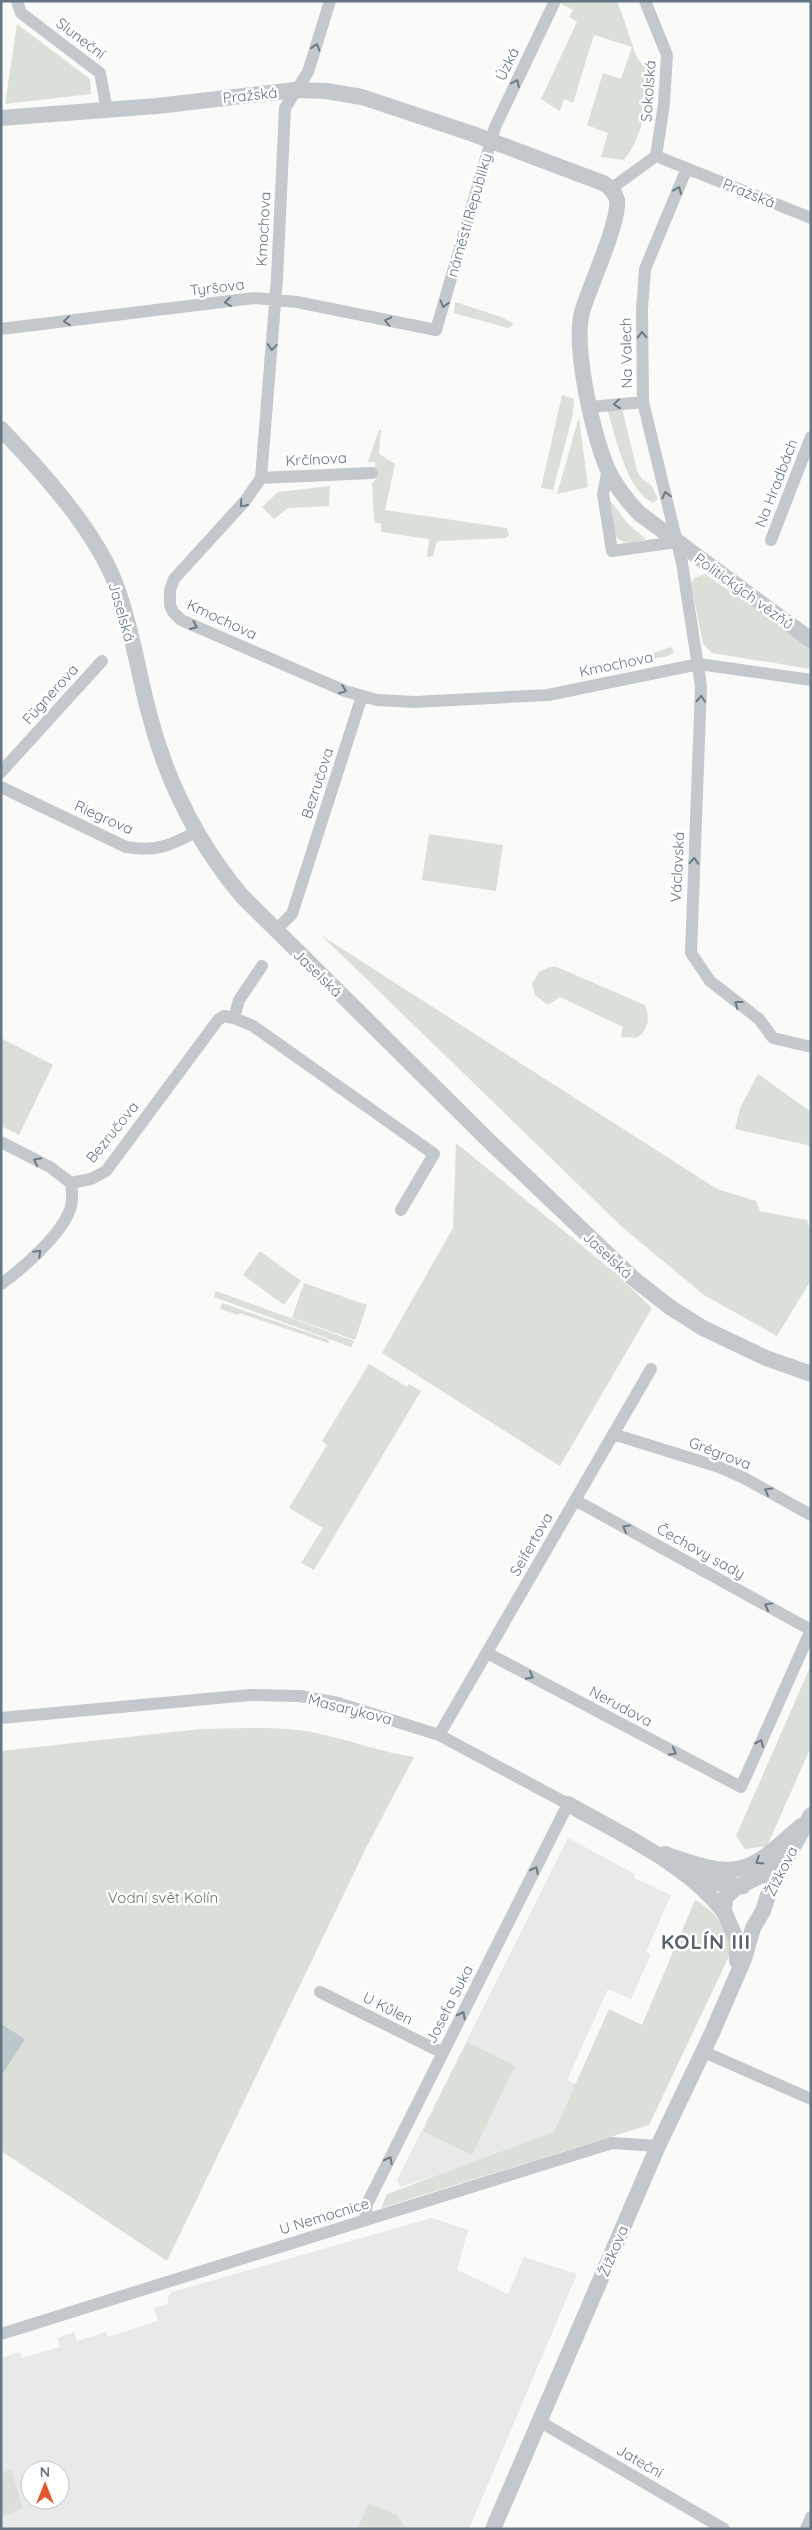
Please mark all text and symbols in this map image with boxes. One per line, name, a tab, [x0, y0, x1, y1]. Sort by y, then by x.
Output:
street label: Sluneční	[52, 13, 110, 63]
one-way arrow	[310, 44, 320, 52]
street label: Úzká	[491, 44, 523, 84]
street label: Sokolská	[636, 60, 660, 122]
one-way arrow	[510, 79, 520, 88]
street label: Pražská	[222, 83, 278, 107]
street label: náměstí Republiky	[442, 151, 496, 279]
street label: Pražská	[720, 174, 778, 212]
one-way arrow	[672, 186, 682, 194]
street label: Kmochova	[252, 191, 274, 267]
street label: Tyršova	[189, 274, 245, 300]
one-way arrow	[224, 296, 232, 307]
one-way arrow	[439, 300, 449, 308]
one-way arrow	[62, 315, 70, 326]
one-way arrow	[384, 316, 392, 327]
street label: Na Valech	[616, 317, 636, 389]
one-way arrow	[637, 331, 647, 338]
one-way arrow	[267, 344, 278, 352]
one-way arrow	[613, 398, 621, 409]
street label: Na Hradbách	[750, 436, 802, 530]
street label: Krčínova	[285, 448, 347, 470]
one-way arrow	[661, 490, 672, 499]
one-way arrow	[240, 498, 249, 507]
street label: Politických vězňů	[691, 549, 797, 633]
street label: Jaselská	[104, 580, 140, 644]
street label: Kmochova	[184, 595, 260, 643]
one-way arrow	[189, 619, 198, 630]
street label: Kmochova	[577, 647, 655, 681]
street label: Fügnerova	[18, 660, 82, 728]
one-way arrow	[339, 684, 347, 694]
one-way arrow	[695, 694, 706, 702]
street label: Bezručova	[297, 745, 337, 821]
street label: Riegrova	[72, 796, 136, 838]
street label: Václavská	[666, 831, 688, 903]
one-way arrow	[688, 857, 699, 865]
street label: Jaselská	[290, 945, 346, 1001]
one-way arrow	[734, 1001, 744, 1010]
street label: Bezručova	[81, 1097, 143, 1167]
one-way arrow	[33, 1157, 42, 1167]
street label: Jaselská	[579, 1227, 637, 1283]
one-way arrow	[32, 1249, 41, 1258]
street label: Grégrova	[686, 1432, 754, 1474]
one-way arrow	[765, 1487, 774, 1497]
street label: Seifertova	[505, 1509, 557, 1579]
street label: Čechovy sady	[654, 1519, 748, 1583]
one-way arrow	[622, 1524, 631, 1534]
one-way arrow	[764, 1602, 773, 1612]
one-way arrow	[525, 1670, 534, 1680]
street label: Nerudova	[586, 1681, 656, 1731]
street label: Masarykova	[306, 1689, 394, 1729]
one-way arrow	[754, 1739, 765, 1748]
one-way arrow	[668, 1746, 677, 1756]
street label: Žižkova	[760, 1843, 802, 1899]
one-way arrow	[755, 1854, 764, 1864]
one-way arrow	[529, 1866, 539, 1875]
park label: Vodní svět Kolín	[108, 1888, 218, 1907]
district label: KOLÍN III	[661, 1929, 751, 1954]
street label: Josefa Suka	[421, 1961, 477, 2047]
street label: U Kůlen	[360, 1987, 416, 2029]
one-way arrow	[456, 2011, 466, 2020]
one-way arrow	[383, 2156, 393, 2165]
street label: U Nemocnice	[277, 2193, 371, 2239]
street label: Žižkova	[594, 2223, 632, 2279]
street label: Jateční	[613, 2440, 667, 2482]
north arrow	[20, 2460, 70, 2510]
text: N	[40, 2463, 50, 2481]

